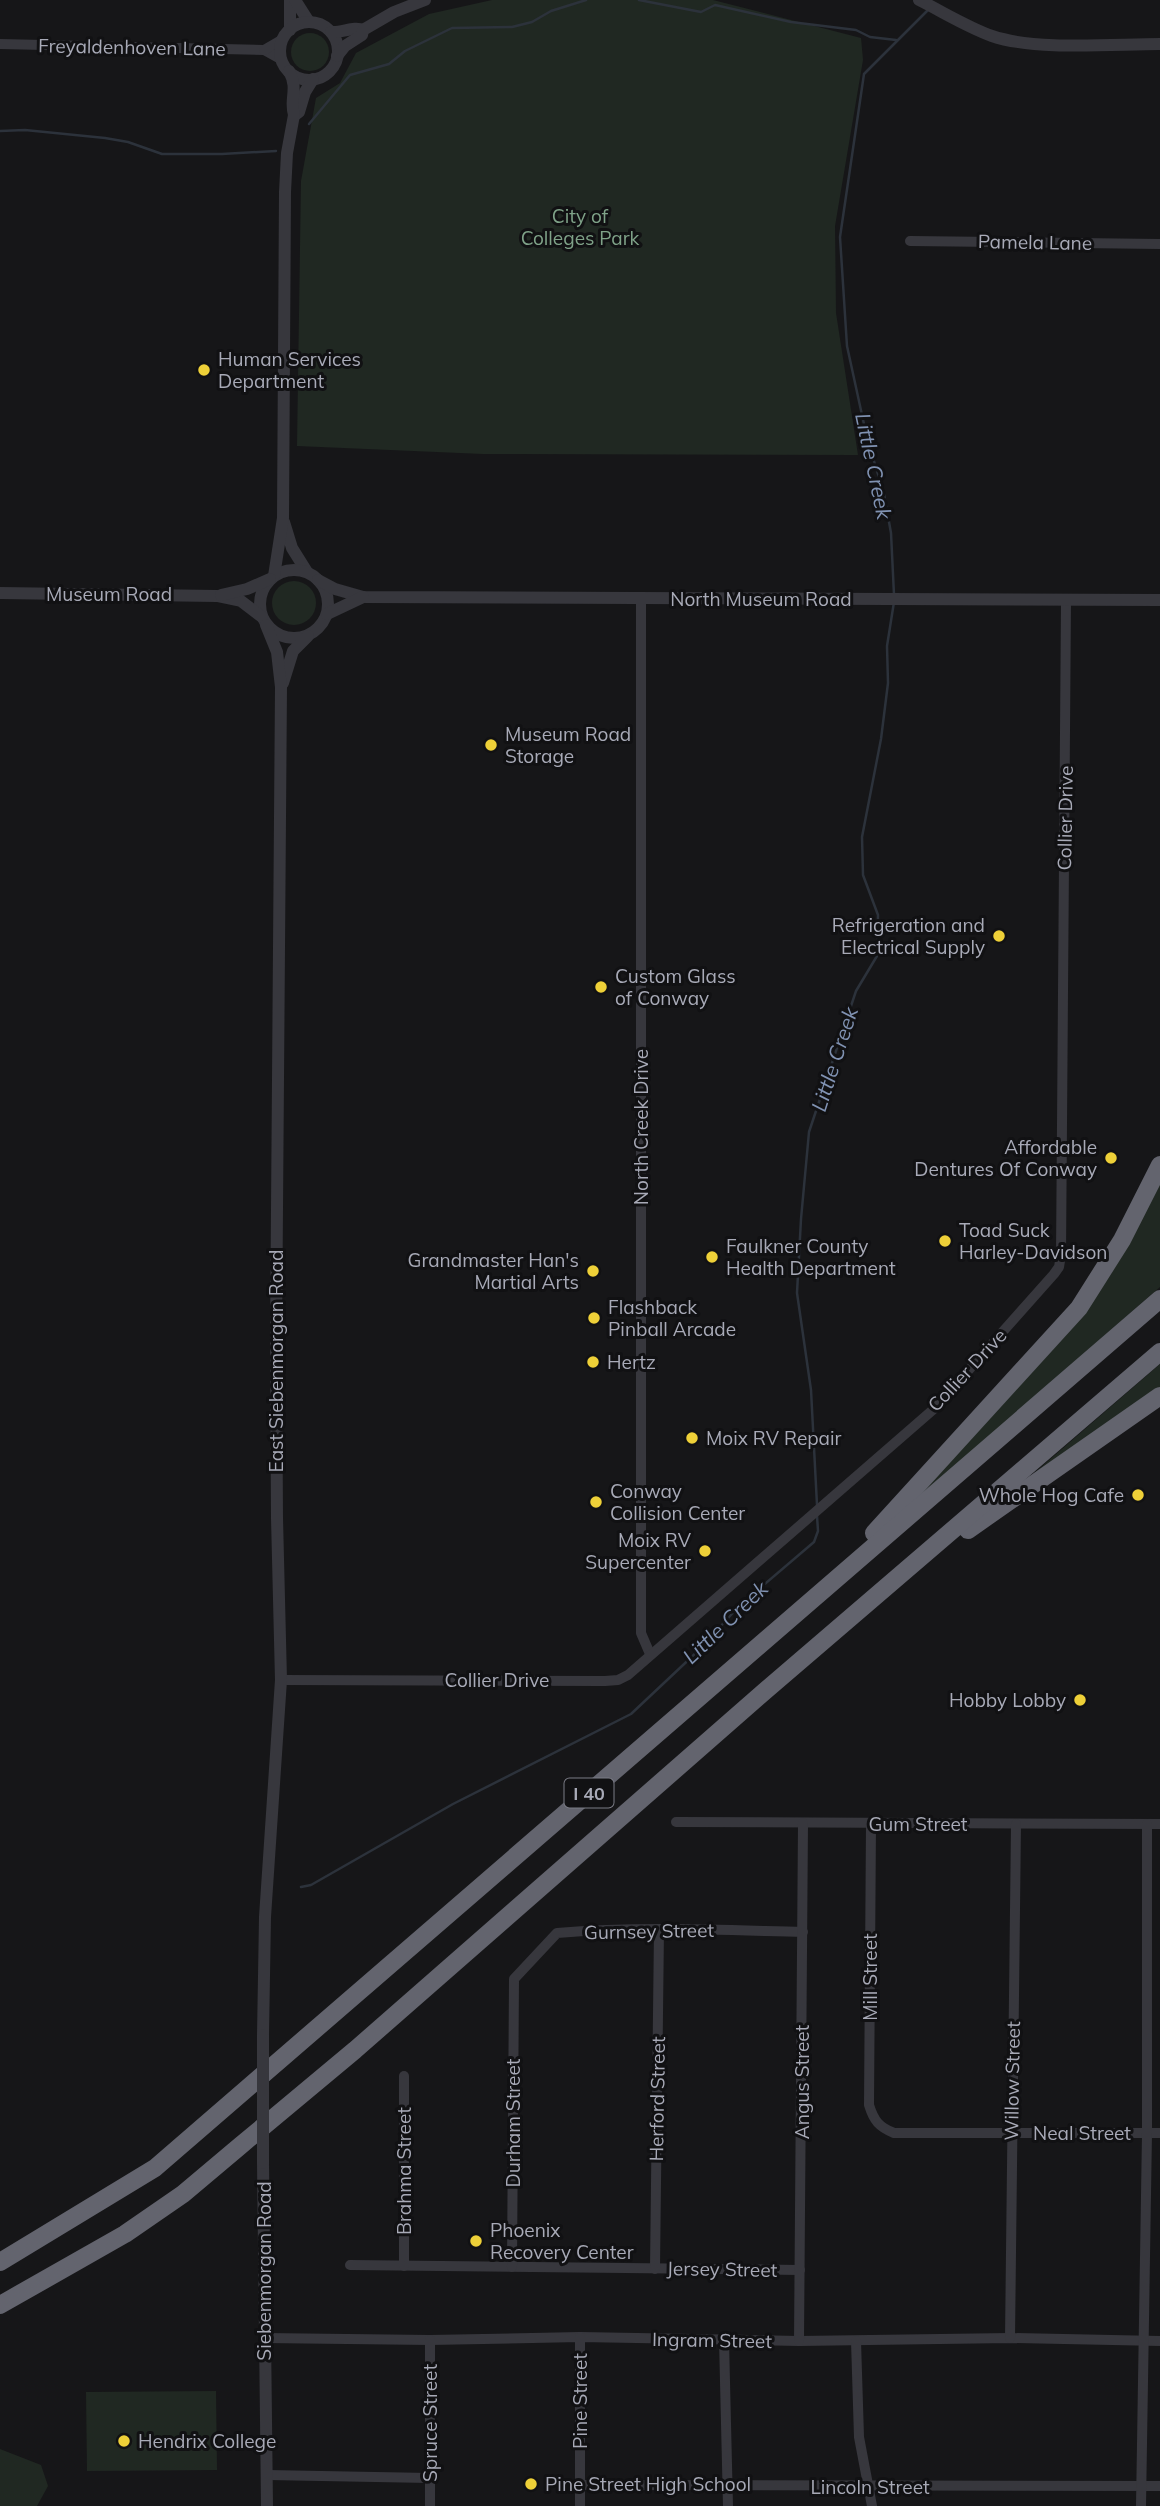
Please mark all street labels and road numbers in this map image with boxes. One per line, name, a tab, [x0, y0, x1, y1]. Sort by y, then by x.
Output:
street label: Freyaldenhoven Lane	[38, 33, 226, 61]
street label: Pamela Lane	[978, 229, 1092, 255]
street label: Museum Road	[46, 582, 172, 606]
street label: North Museum Road	[670, 587, 852, 611]
street label: Collier Drive	[1052, 765, 1078, 871]
street label: North Creek Drive	[629, 1049, 653, 1205]
street label: East Siebenmorgan Road	[264, 1250, 288, 1472]
street label: Collier Drive	[922, 1323, 1012, 1417]
street label: Collier Drive	[445, 1668, 549, 1692]
road number: I 40	[564, 1778, 614, 1808]
street label: Gum Street	[868, 1812, 968, 1836]
street label: Gurnsey Street	[584, 1918, 715, 1944]
street label: Mill Street	[858, 1933, 882, 2021]
street label: Willow Street	[999, 2021, 1025, 2141]
street label: Angus Street	[790, 2024, 814, 2139]
street label: Herford Street	[644, 2036, 670, 2162]
street label: Durham Street	[501, 2058, 525, 2187]
street label: Brahma Street	[392, 2107, 416, 2235]
street label: Neal Street	[1033, 2121, 1131, 2145]
street label: Siebenmorgan Road	[252, 2181, 276, 2361]
street label: Jersey Street	[666, 2256, 778, 2282]
street label: Ingram Street	[652, 2327, 772, 2353]
street label: Pine Street	[568, 2353, 592, 2449]
street label: Spruce Street	[418, 2364, 442, 2482]
street label: Lincoln Street	[810, 2475, 930, 2499]

